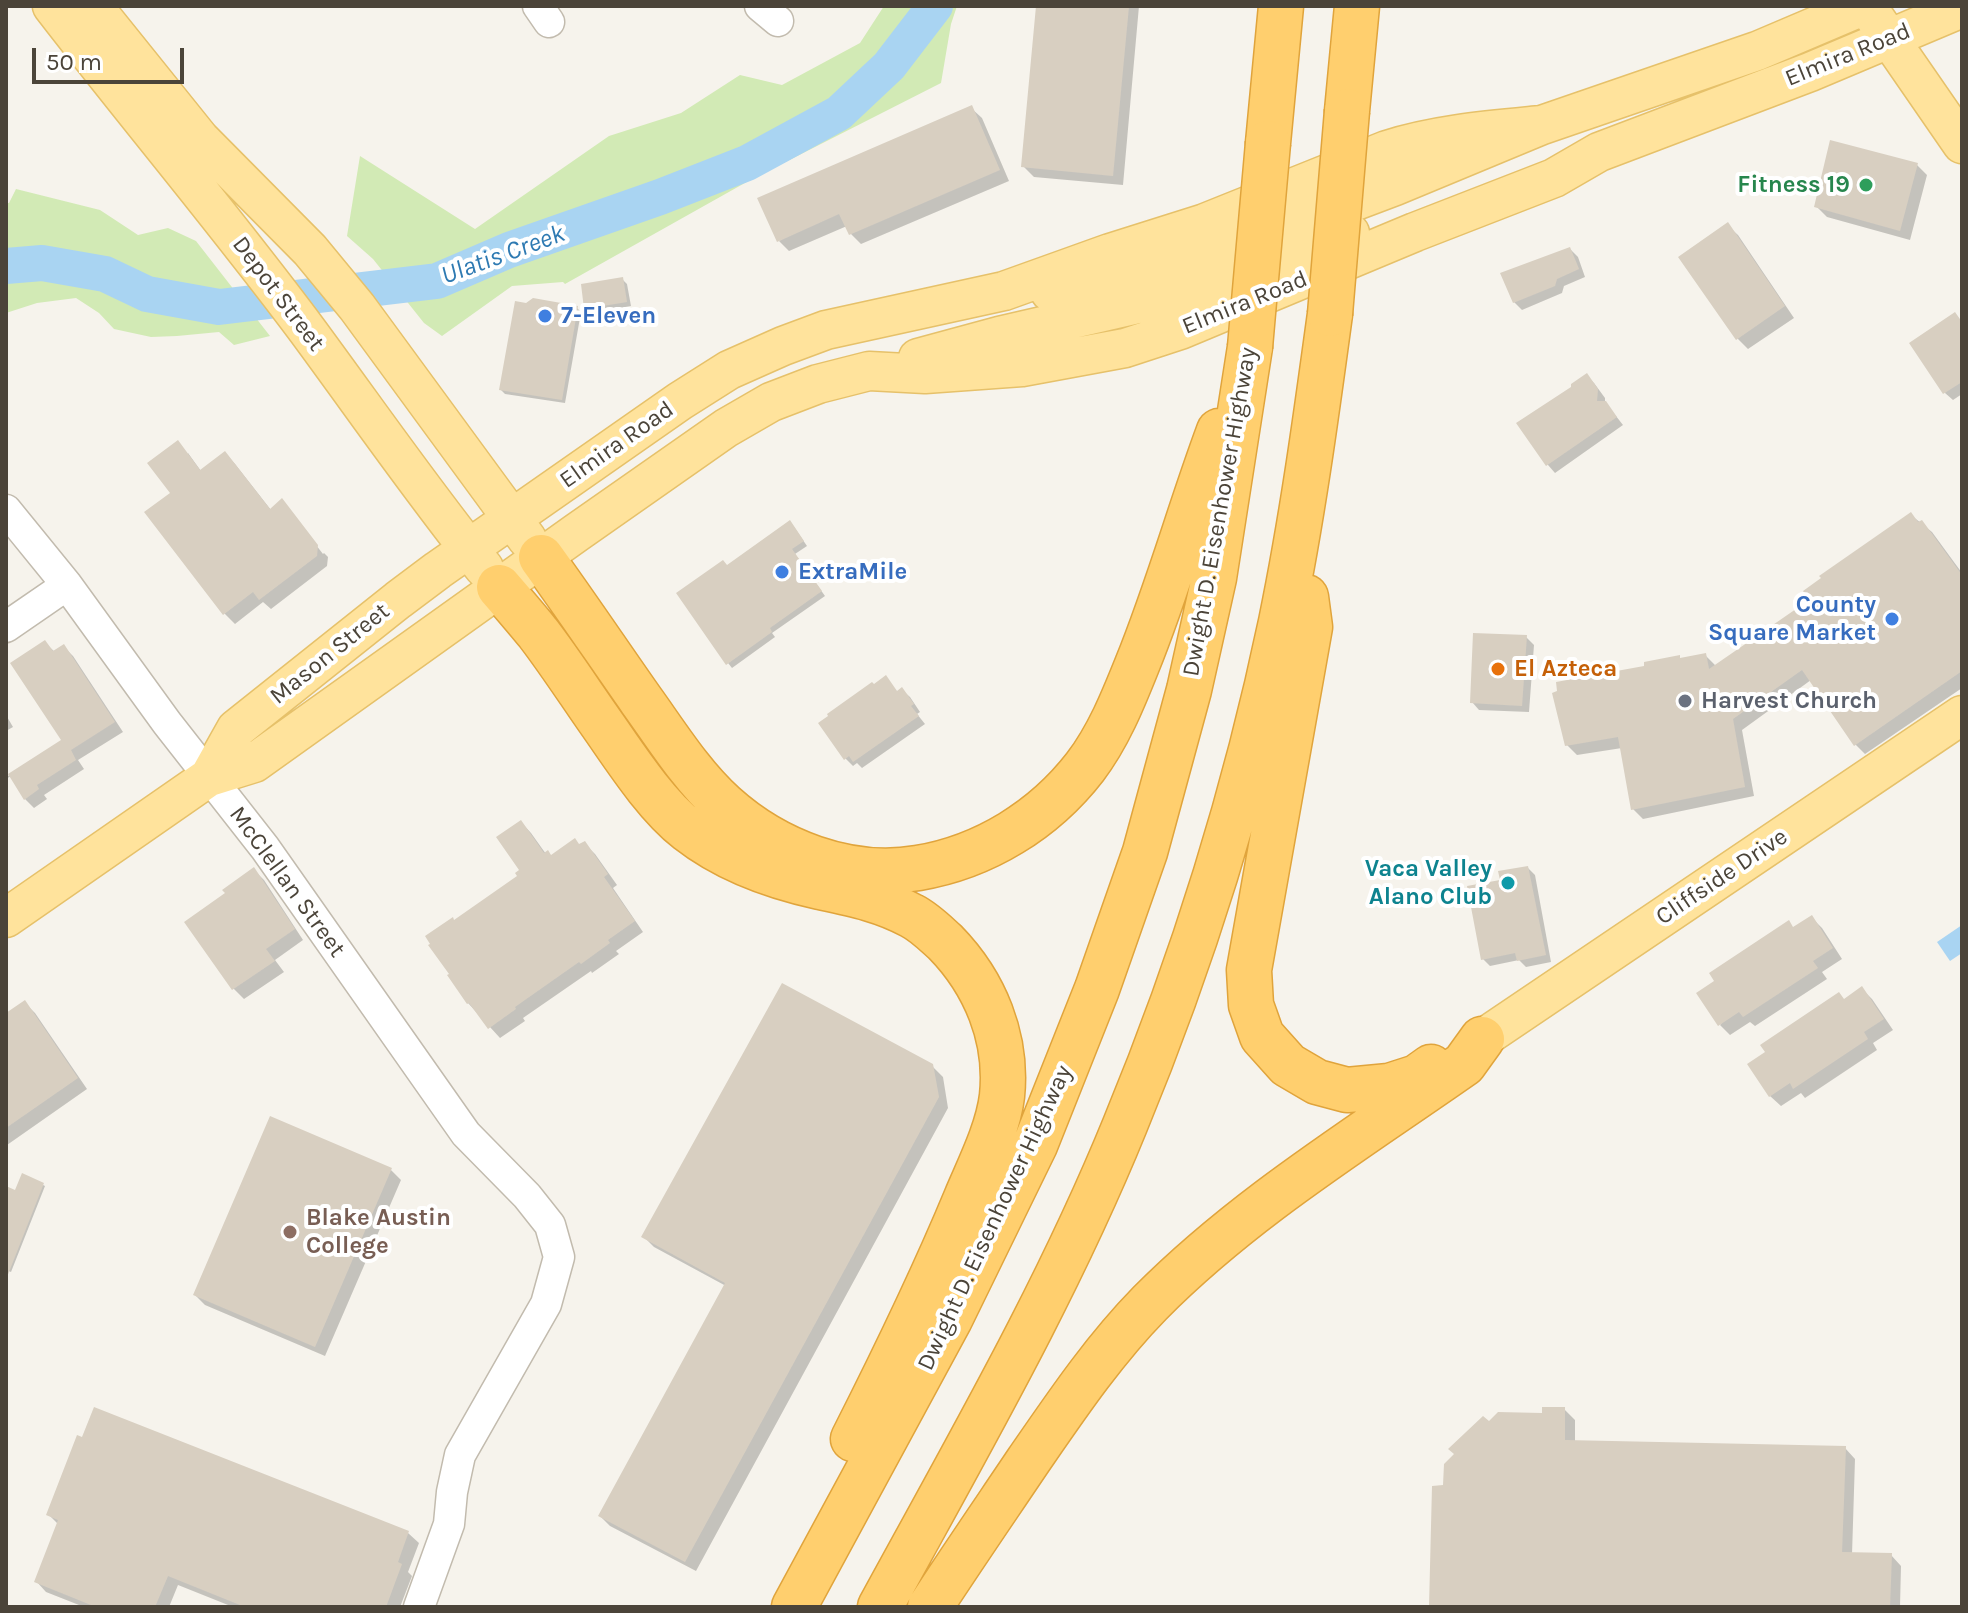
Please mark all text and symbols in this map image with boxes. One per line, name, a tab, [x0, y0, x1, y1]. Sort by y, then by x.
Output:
street label: Elmira Road	[1781, 17, 1915, 93]
scale bar	[36, 32, 188, 82]
text: 50 m	[46, 48, 102, 76]
place label: Fitness 19	[1737, 171, 1850, 199]
marker: Fitness 19	[1857, 176, 1875, 194]
water label: Ulatis Creek	[437, 218, 569, 292]
street label: Depot Street	[226, 231, 330, 357]
street label: Elmira Road	[1178, 265, 1312, 341]
place label: 7-Eleven	[561, 302, 656, 330]
marker: 7-Eleven	[536, 307, 554, 325]
street label: Dwight D. Eisenhower Highway	[1177, 345, 1263, 679]
street label: Elmira Road	[554, 395, 680, 495]
place label: ExtraMile	[798, 558, 907, 586]
marker: ExtraMile	[773, 563, 791, 581]
place label: County Square Market	[1708, 591, 1876, 647]
street label: Mason Street	[264, 597, 396, 711]
marker: County Square Market	[1883, 610, 1901, 628]
place label: El Azteca	[1514, 655, 1617, 683]
marker: El Azteca	[1489, 660, 1507, 678]
place label: Harvest Church	[1701, 687, 1877, 715]
marker: Harvest Church	[1676, 692, 1694, 710]
street label: McClellan Street	[223, 801, 351, 963]
street label: Cliffside Drive	[1651, 822, 1793, 932]
place label: Vaca Valley Alano Club	[1365, 855, 1492, 911]
marker: Vaca Valley Alano Club	[1499, 874, 1517, 892]
street label: Dwight D. Eisenhower Highway	[911, 1061, 1079, 1375]
place label: Blake Austin College	[306, 1204, 451, 1260]
marker: Blake Austin College	[281, 1223, 299, 1241]

